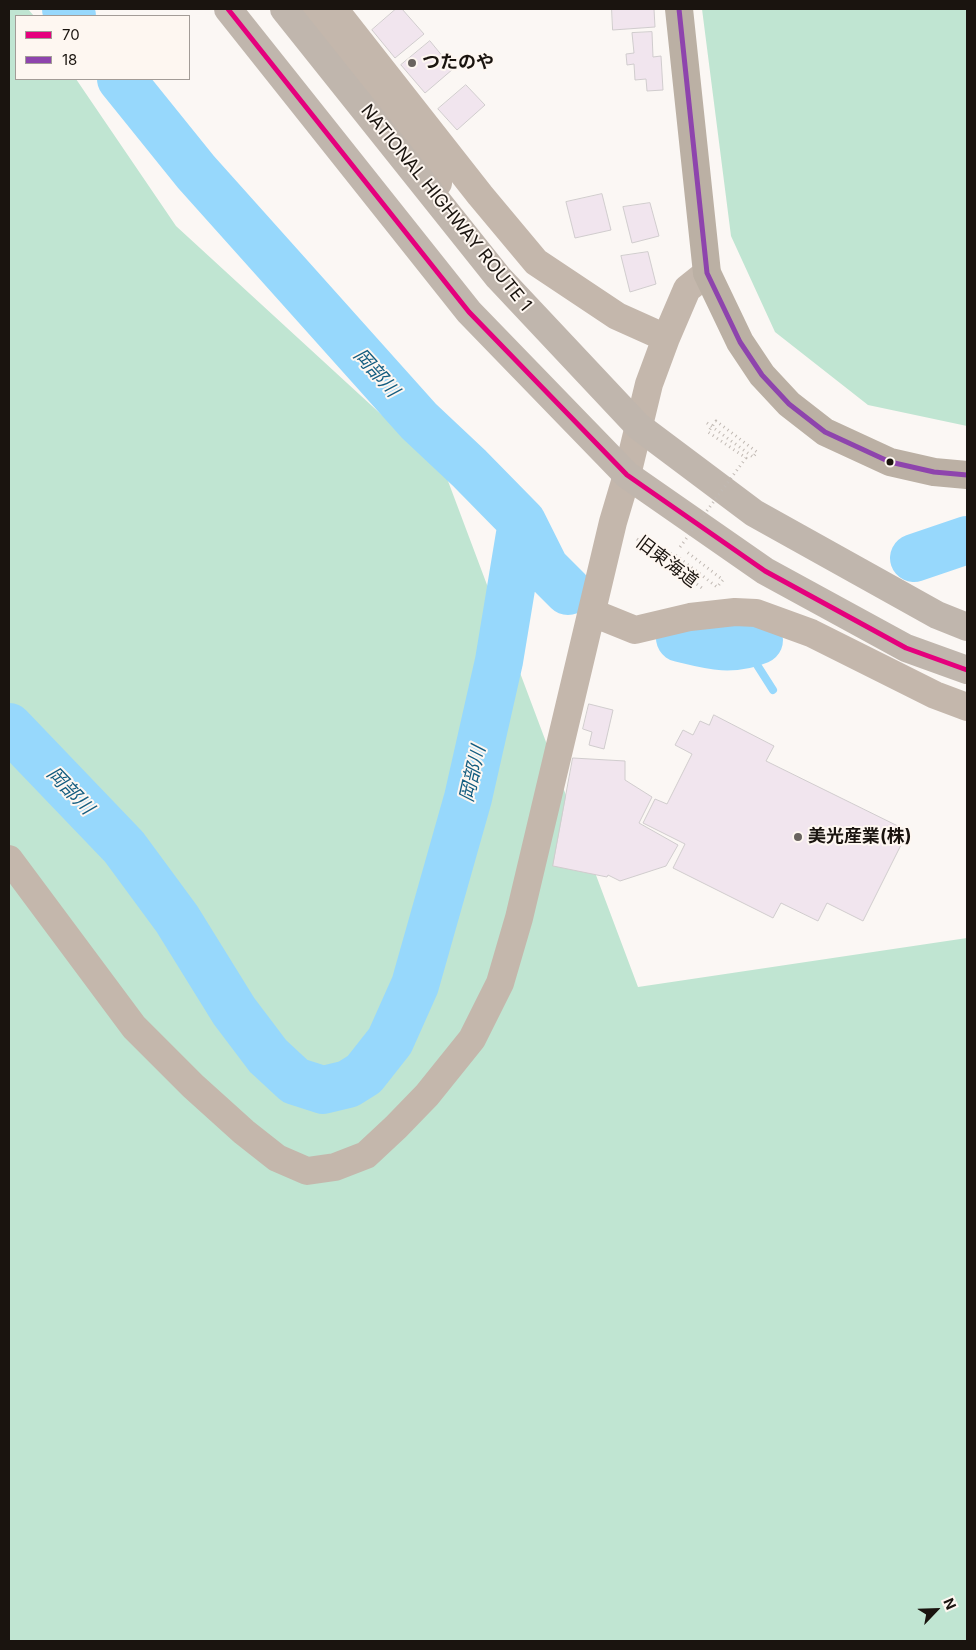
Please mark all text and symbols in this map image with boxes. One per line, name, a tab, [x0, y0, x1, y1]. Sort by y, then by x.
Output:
legend	[15, 15, 190, 80]
text: 70	[62, 25, 80, 44]
text: 18	[62, 50, 77, 69]
place label: つたのや	[422, 52, 494, 74]
marker: つたのや	[406, 57, 418, 69]
street label: NATIONAL HIGHWAY ROUTE 1	[356, 100, 536, 316]
water label: 岡部川	[348, 344, 404, 402]
unlabelled marker	[885, 457, 895, 467]
street label: 旧東海道	[632, 532, 702, 592]
water label: 岡部川	[455, 744, 491, 804]
water label: 岡部川	[42, 763, 98, 819]
place label: 美光産業(株)	[808, 826, 912, 848]
marker: 美光産業(株)	[792, 831, 804, 843]
north arrow	[911, 1585, 961, 1635]
text: N	[940, 1595, 960, 1612]

